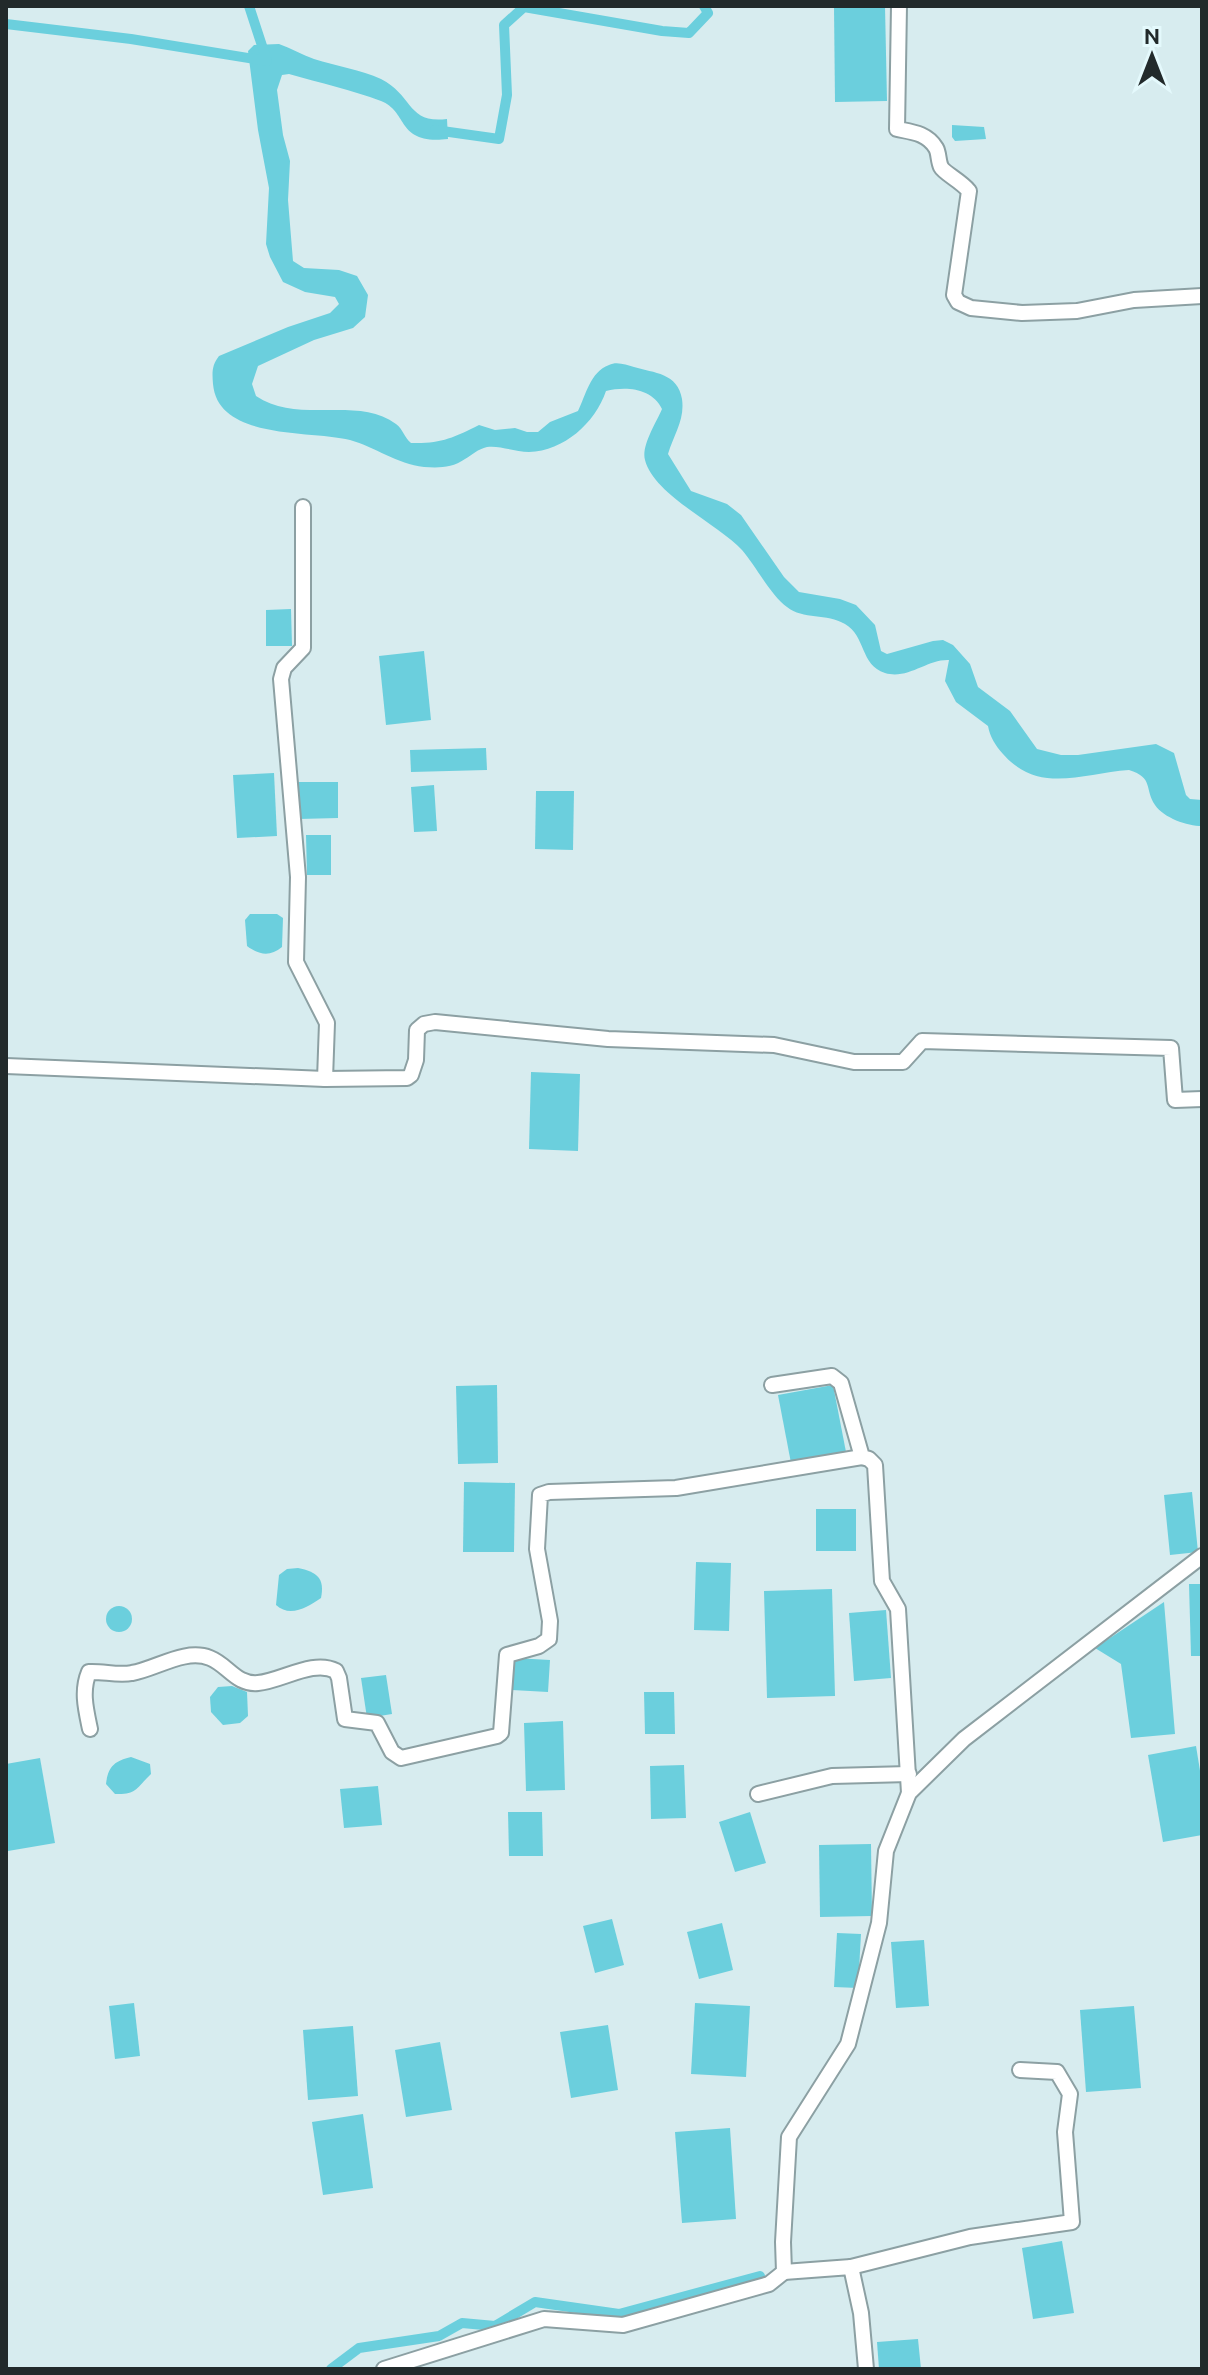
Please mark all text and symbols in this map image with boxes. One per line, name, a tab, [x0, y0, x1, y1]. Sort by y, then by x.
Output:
north arrow	[1112, 16, 1192, 96]
text: N	[1144, 23, 1160, 48]

